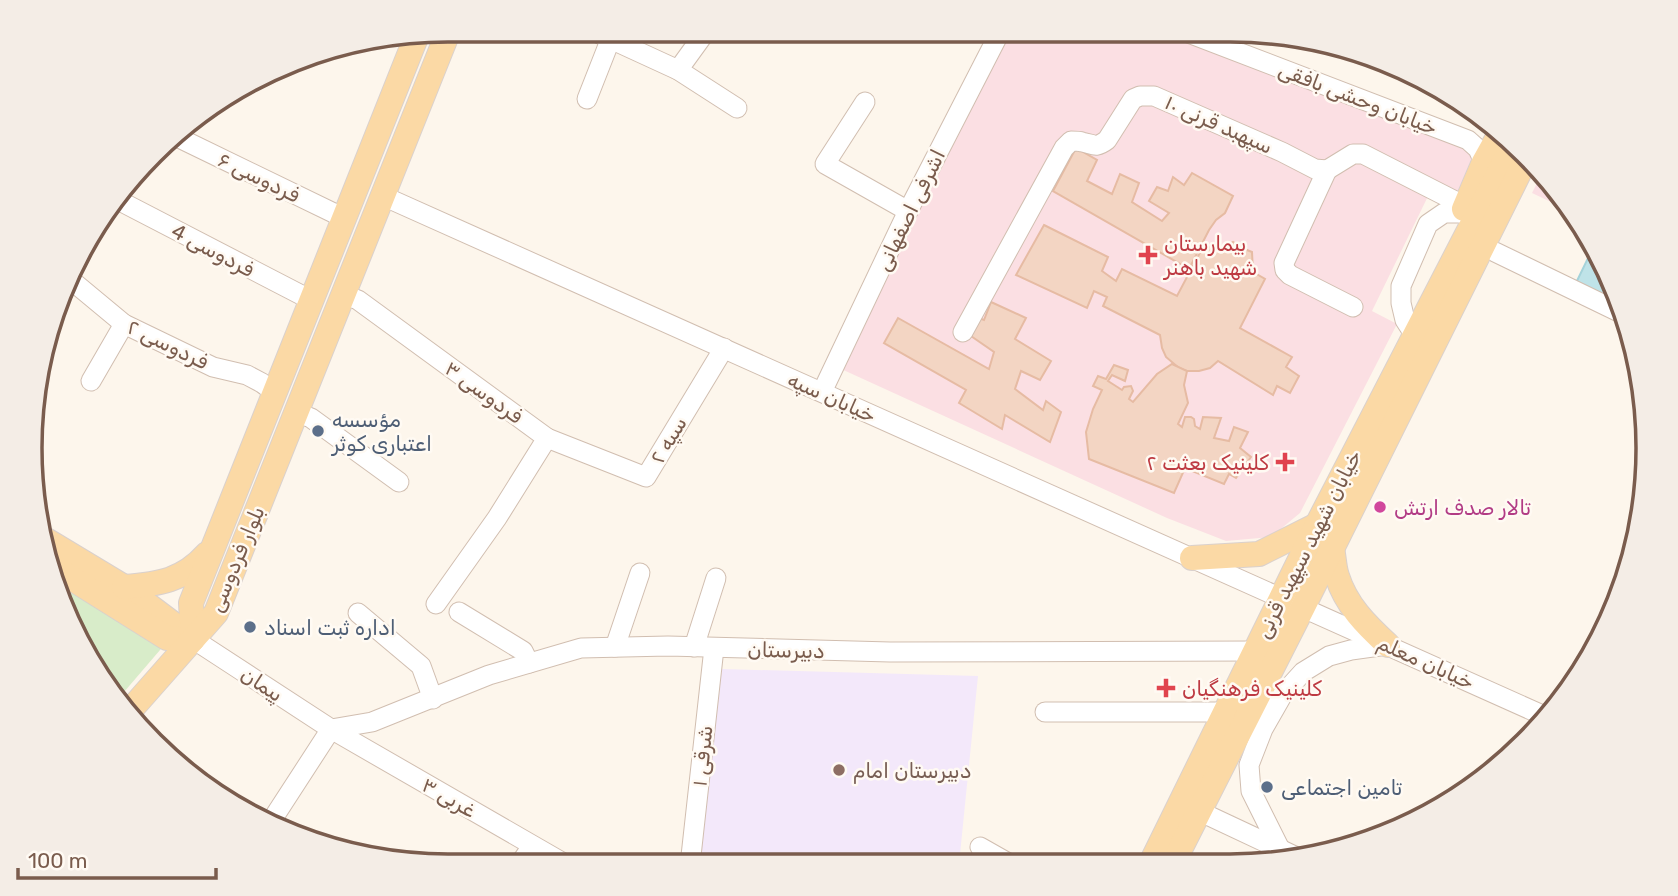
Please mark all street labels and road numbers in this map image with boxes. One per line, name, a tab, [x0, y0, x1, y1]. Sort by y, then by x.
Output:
street label: خیابان وحشی بافقی	[1275, 56, 1441, 141]
street label: سپهبد قرنی ۱۰	[1161, 89, 1277, 161]
street label: اشرفی اصفهانی	[870, 145, 950, 275]
street label: فردوسی ۶	[213, 146, 304, 208]
street label: فردوسی 4	[167, 218, 259, 283]
street label: فردوسی ۲	[123, 314, 213, 375]
street label: فردوسی ۳	[439, 355, 528, 430]
street label: خیابان سپه	[783, 366, 880, 429]
street label: سپه ۲	[644, 412, 693, 469]
street label: خیابان شهید سپهبد قرنی	[1250, 446, 1368, 643]
street label: بلوار فردوسی	[203, 502, 270, 616]
street label: خیابان معلم	[1373, 630, 1478, 696]
street label: دبیرستان	[747, 637, 825, 663]
street label: پیمان	[235, 661, 288, 708]
street label: شرقی ۱	[686, 724, 718, 788]
street label: ۳ غربی	[417, 772, 481, 822]

